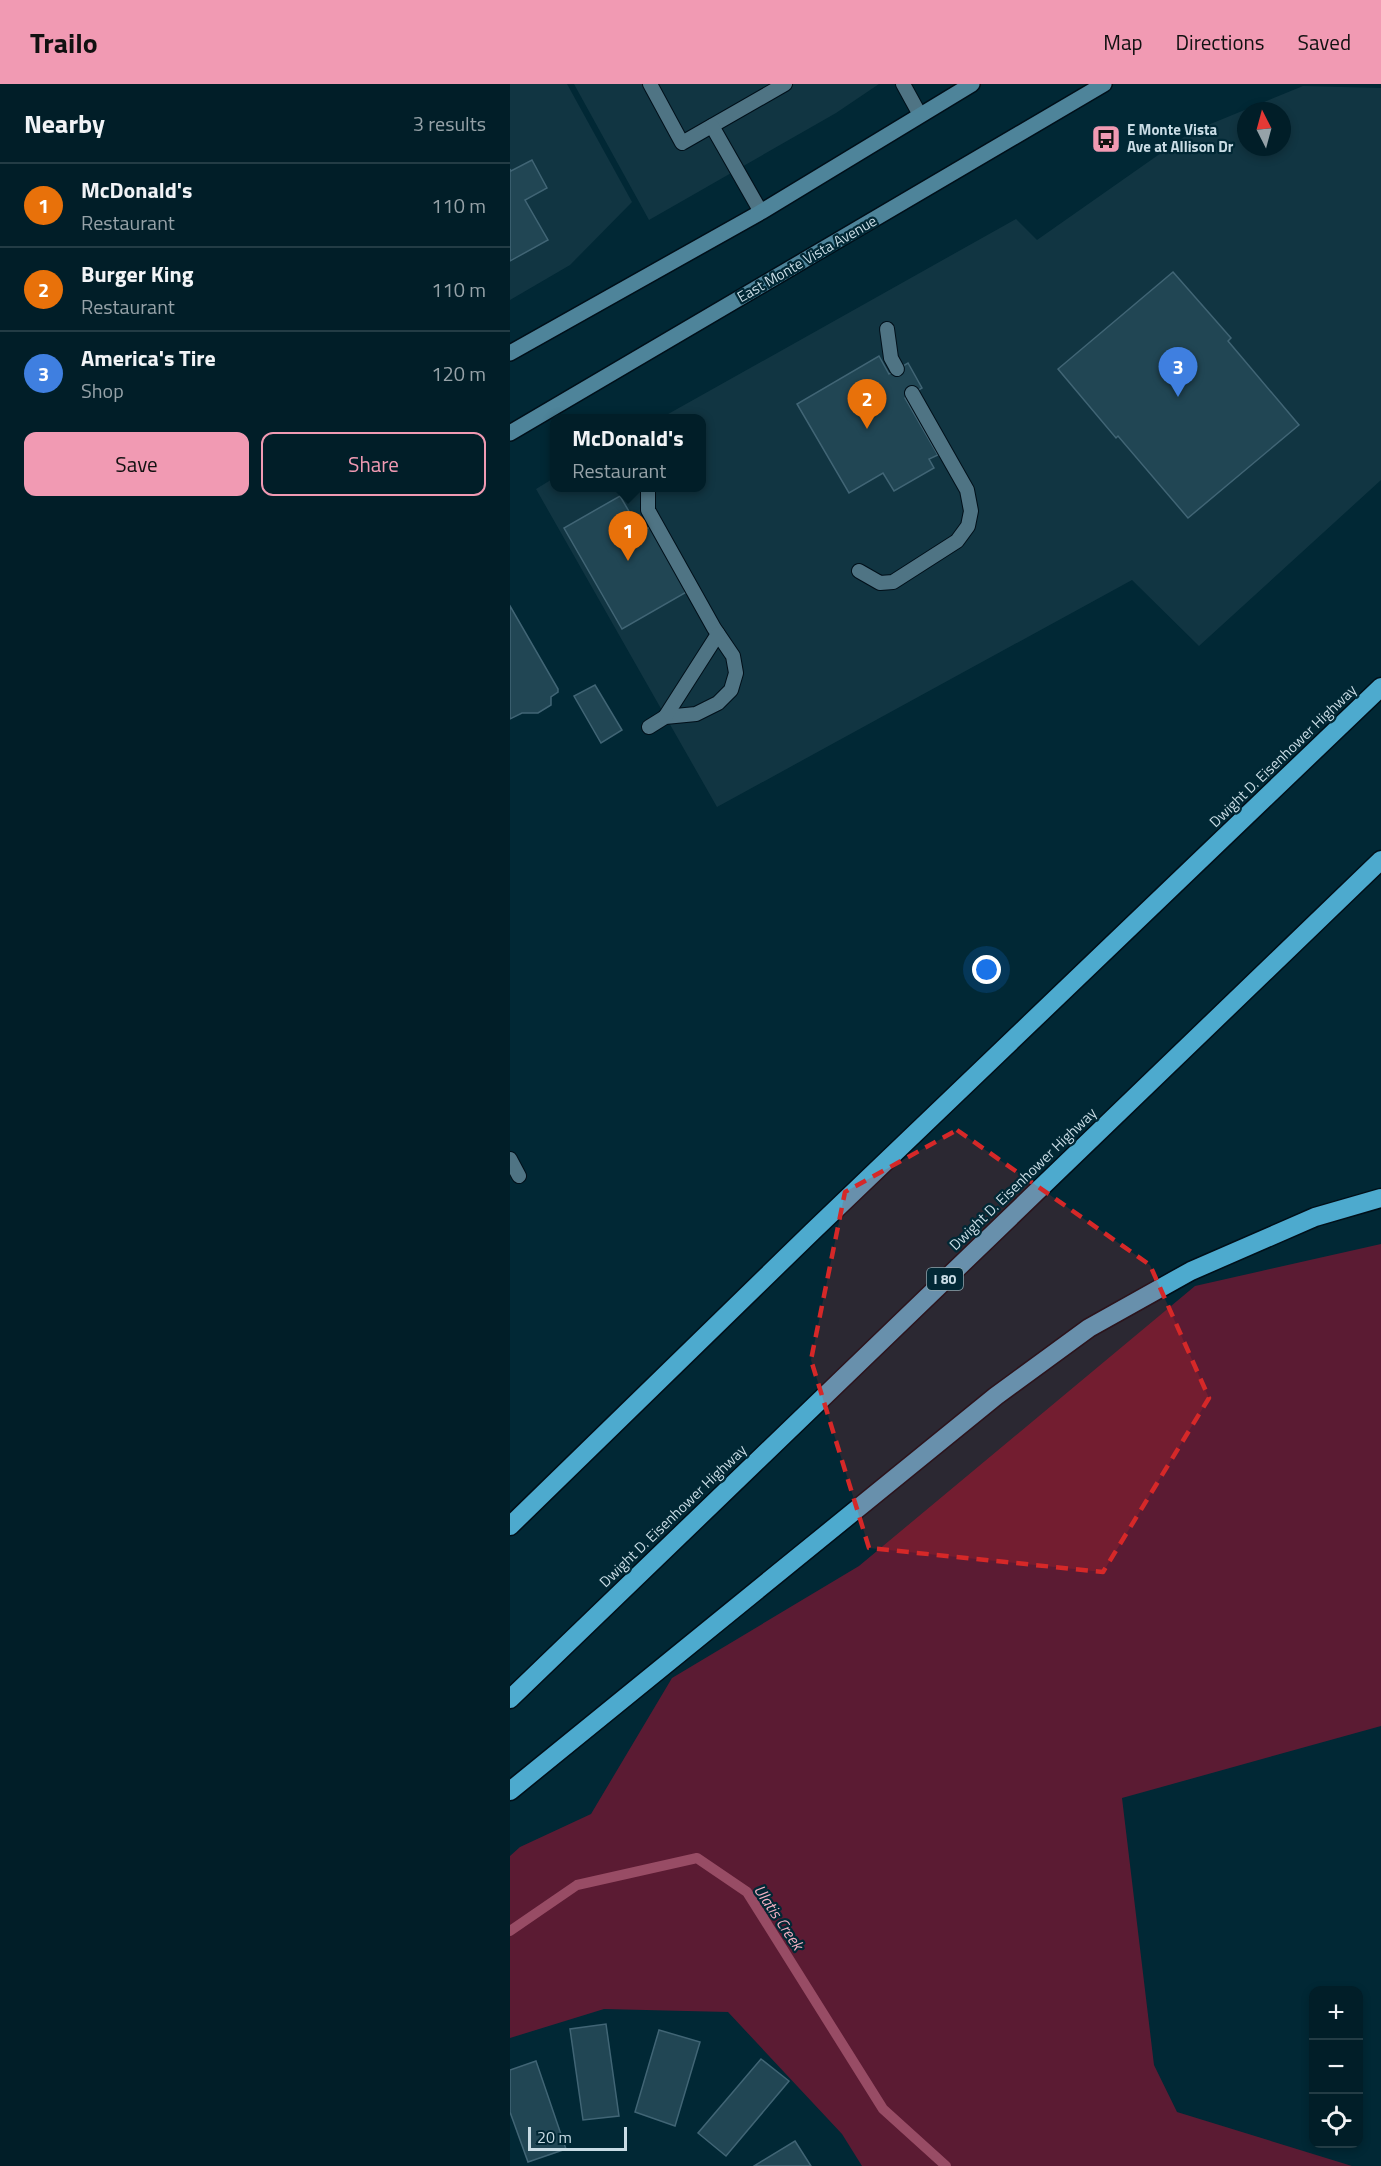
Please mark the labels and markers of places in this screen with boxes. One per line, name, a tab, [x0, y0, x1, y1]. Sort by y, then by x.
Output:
place label: E Monte Vista Ave at Allison Dr	[1127, 118, 1234, 158]
bus stop icon: E Monte Vista Ave at Allison Dr	[1090, 123, 1122, 155]
pin: 3	[1158, 348, 1198, 397]
pin: 2	[848, 380, 886, 429]
pin: 1	[608, 512, 648, 561]

